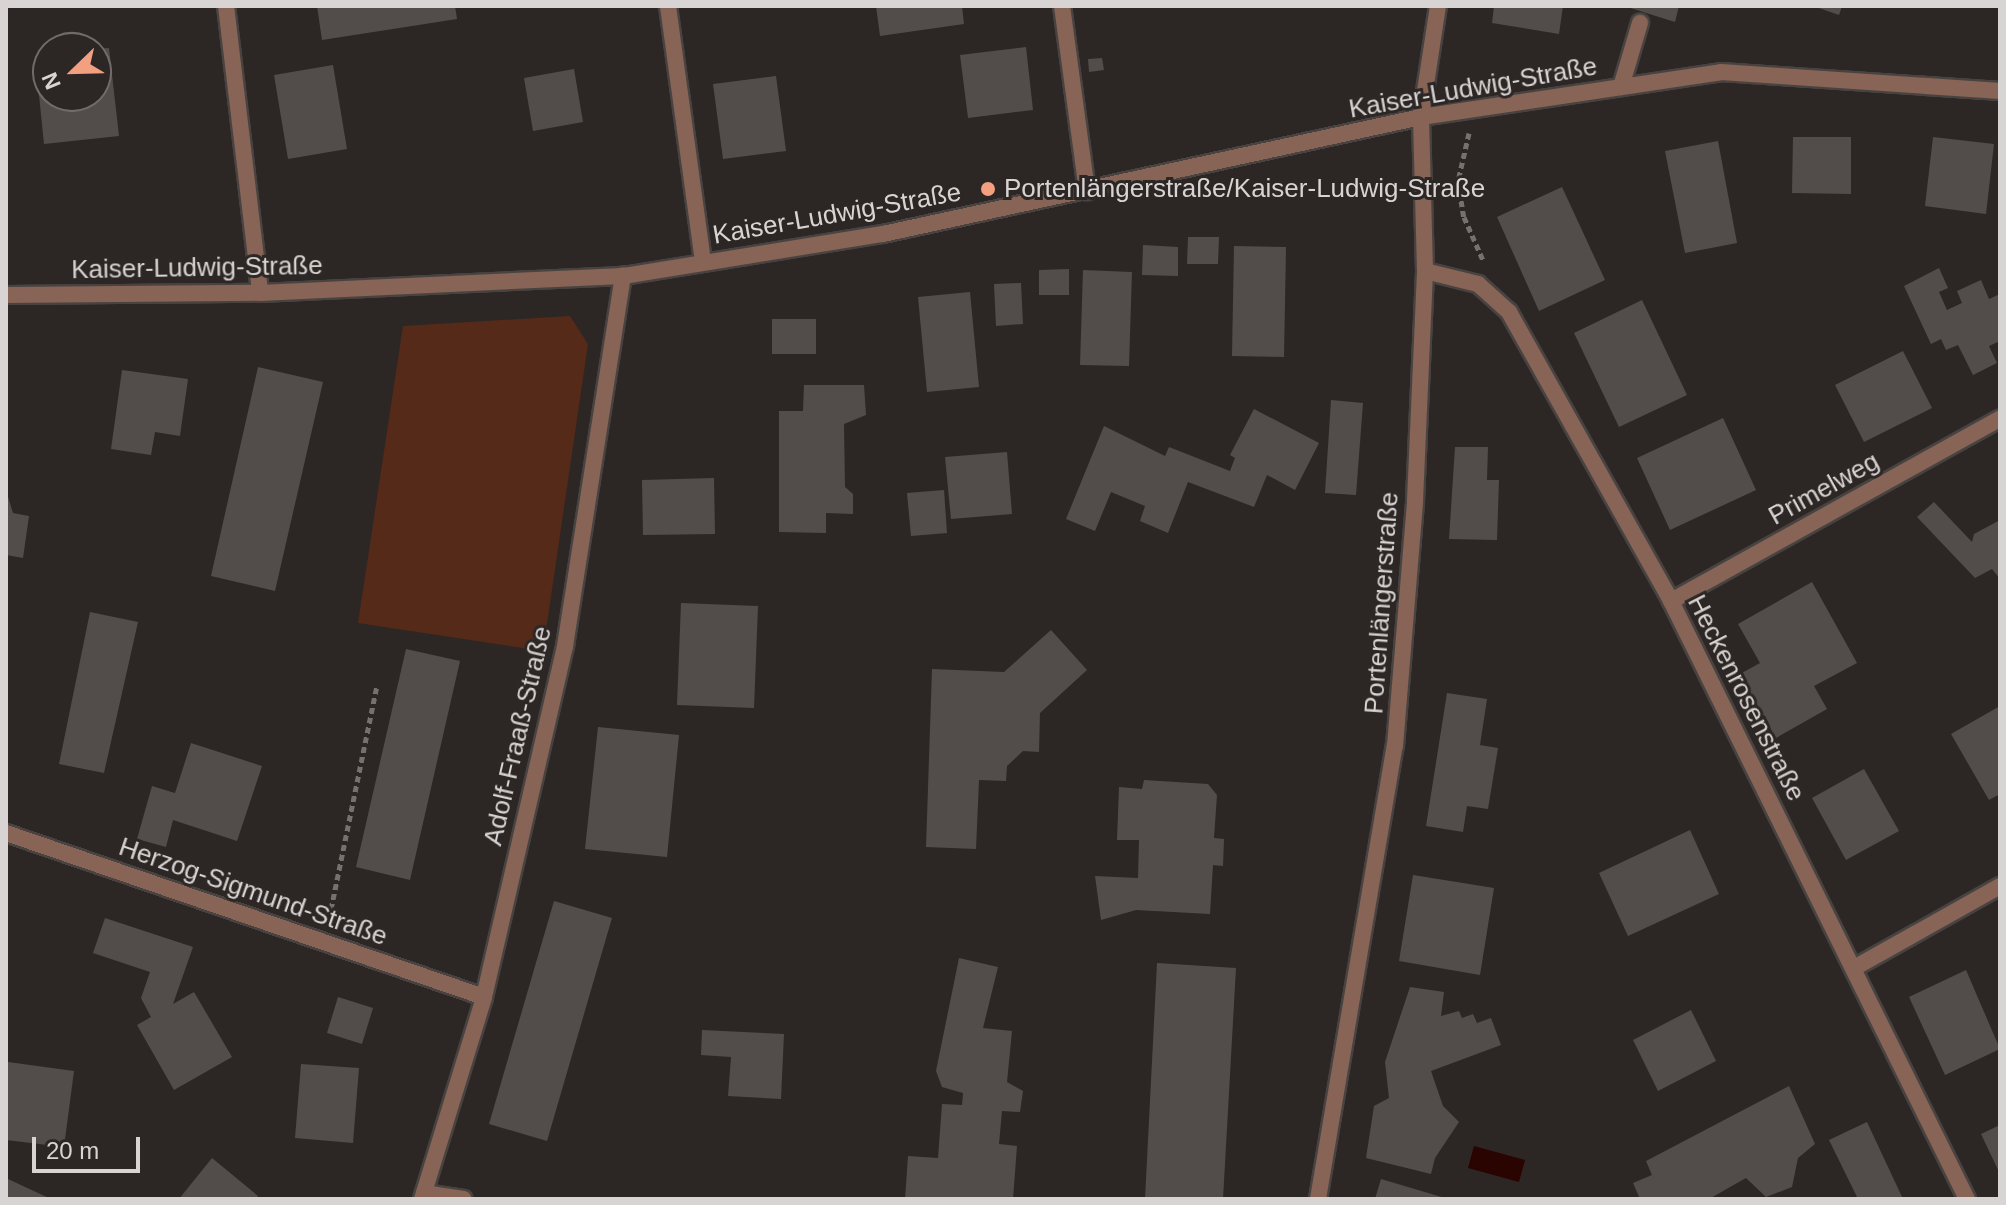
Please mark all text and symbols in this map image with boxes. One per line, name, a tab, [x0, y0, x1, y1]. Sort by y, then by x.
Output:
north arrow	[32, 32, 112, 112]
street label: Kaiser-Ludwig-Straße	[1346, 51, 1600, 125]
text: N	[37, 69, 66, 93]
place label: Portenlängerstraße/Kaiser-Ludwig-Straße	[1004, 173, 1485, 205]
street label: Kaiser-Ludwig-Straße	[710, 177, 964, 251]
marker: Portenlängerstraße/Kaiser-Ludwig-Straße	[979, 180, 997, 198]
street label: Kaiser-Ludwig-Straße	[71, 250, 323, 286]
street label: Primelweg	[1763, 446, 1885, 532]
street label: Portenlängerstraße	[1359, 491, 1405, 715]
street label: Heckenrosenstraße	[1681, 590, 1811, 806]
street label: Adolf-Fraaß-Straße	[478, 623, 558, 849]
street label: Herzog-Sigmund-Straße	[115, 831, 391, 953]
scale bar	[36, 1121, 144, 1171]
text: 20 m	[46, 1137, 99, 1164]

